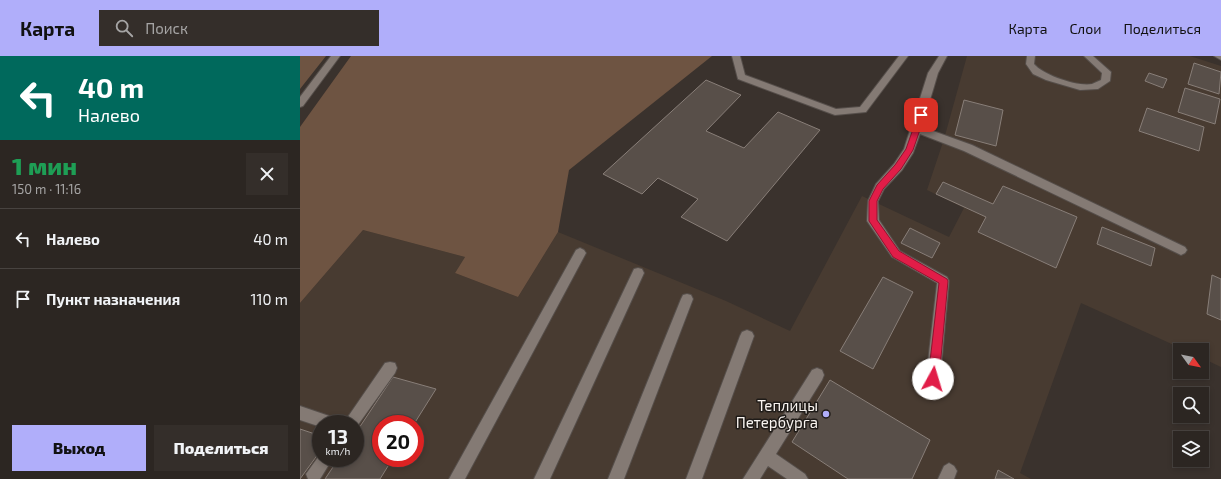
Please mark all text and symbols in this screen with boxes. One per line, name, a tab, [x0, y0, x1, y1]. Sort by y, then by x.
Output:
search box	[99, 10, 379, 46]
text: Карта	[20, 17, 75, 40]
icon: search	[113, 17, 135, 39]
text: Поиск	[145, 19, 188, 37]
text: Карта	[1008, 20, 1047, 37]
text: Слои	[1069, 20, 1101, 37]
text: Поделиться	[1123, 20, 1201, 37]
text: 40 m	[78, 70, 144, 104]
icon: left	[12, 72, 64, 124]
pin	[904, 98, 938, 132]
text: Налево	[78, 104, 140, 126]
icon: arrive	[910, 104, 932, 126]
text: 1 мин	[12, 151, 77, 180]
button: close	[246, 153, 288, 195]
text: 150 m · 11:16	[12, 181, 81, 197]
icon: left	[12, 228, 34, 250]
text: Налево	[46, 230, 100, 248]
text: 40 m	[253, 230, 288, 248]
icon: arrive	[12, 288, 34, 310]
text: Пункт назначения	[46, 290, 180, 308]
text: 110 m	[251, 290, 288, 308]
north arrow	[1173, 343, 1209, 379]
map controls	[1173, 343, 1209, 467]
position arrow	[912, 358, 954, 400]
button: search	[1173, 387, 1209, 423]
place label: Теплицы Петербурга	[736, 396, 818, 432]
marker: Теплицы Петербурга	[821, 409, 831, 419]
speed limit sign: 20	[372, 415, 424, 467]
text: 13	[328, 424, 348, 448]
button: Выход	[12, 425, 146, 471]
button: Поделиться	[154, 425, 288, 471]
button: layers	[1173, 431, 1209, 467]
text: km/h	[326, 445, 350, 457]

